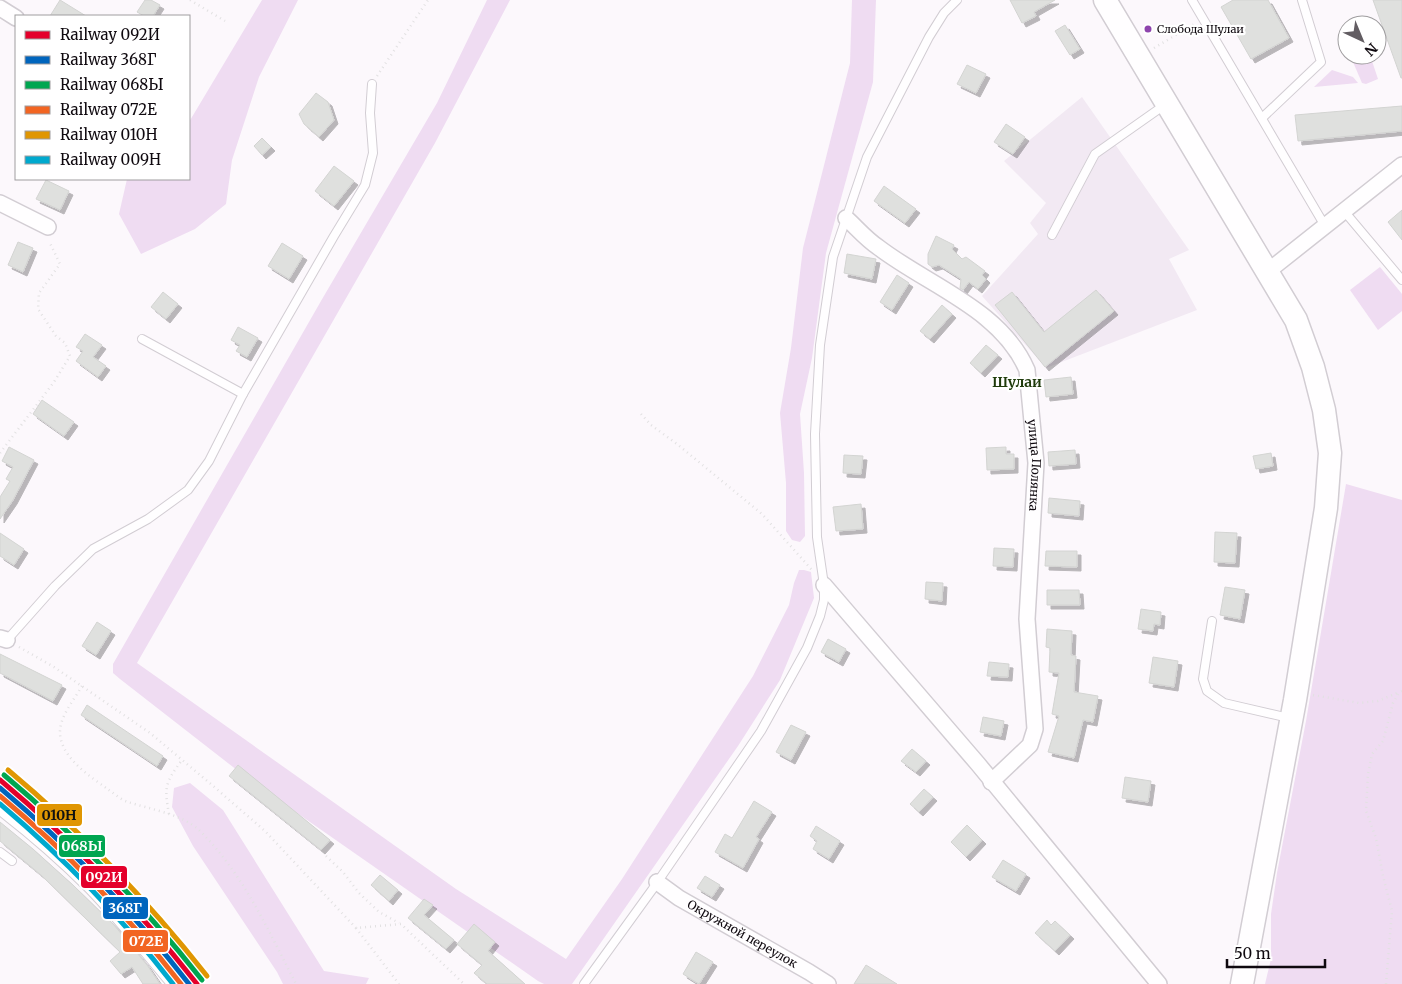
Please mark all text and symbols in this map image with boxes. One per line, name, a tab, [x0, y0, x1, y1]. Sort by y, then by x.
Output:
legend	[15, 15, 190, 180]
north arrow	[1337, 15, 1387, 65]
place label: Слобода Шулаи	[1157, 22, 1244, 36]
marker: Слобода Шулаи	[1143, 24, 1153, 34]
text: Railway 092И	[60, 25, 160, 44]
text: N	[1361, 39, 1381, 60]
text: Railway 368Г	[60, 50, 156, 69]
text: Railway 068Ы	[60, 75, 164, 94]
text: Railway 072Е	[60, 100, 157, 119]
text: Railway 010Н	[60, 125, 158, 144]
text: Railway 009Н	[60, 150, 161, 169]
district label: Шулаи	[992, 373, 1042, 391]
street label: улица Полянка	[1025, 418, 1044, 512]
line badge: 010Н	[36, 803, 83, 827]
text: 010Н	[41, 806, 77, 824]
line badge: 068Ы	[58, 834, 106, 858]
text: 068Ы	[61, 837, 103, 855]
line badge: 092И	[80, 865, 128, 889]
text: 092И	[85, 868, 123, 886]
line badge: 368Г	[102, 896, 149, 920]
street label: Окружной переулок	[685, 896, 801, 971]
text: 368Г	[108, 899, 142, 917]
line badge: 072Е	[122, 929, 169, 953]
text: 072Е	[129, 932, 163, 950]
scale bar	[1227, 936, 1324, 968]
text: 50 m	[1234, 944, 1271, 963]

